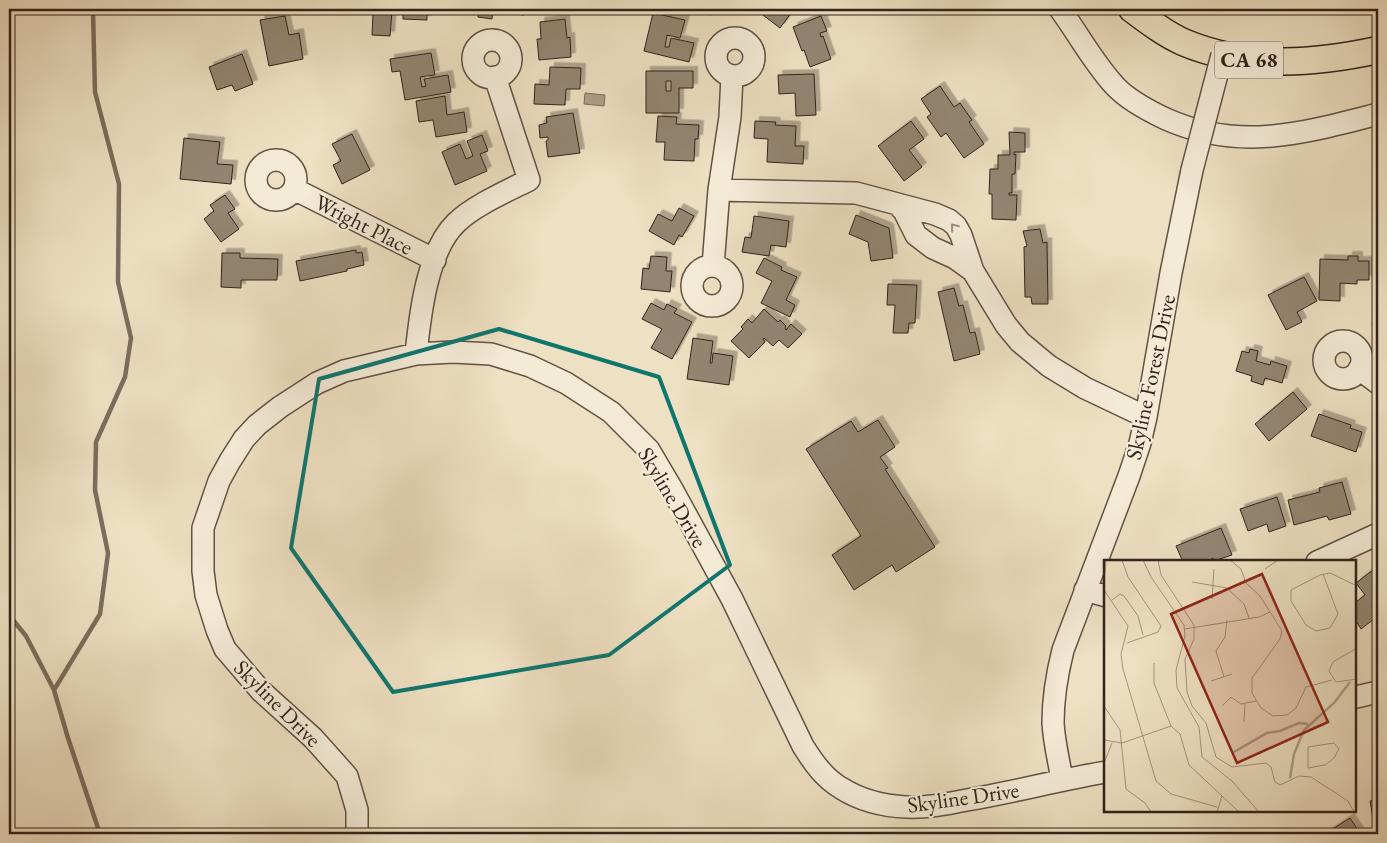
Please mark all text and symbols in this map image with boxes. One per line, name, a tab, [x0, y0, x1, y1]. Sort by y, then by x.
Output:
road number: CA 68	[1215, 42, 1283, 78]
street label: Wright Place	[310, 187, 418, 262]
one-way arrow	[952, 224, 960, 233]
street label: Skyline Forest Drive	[1119, 291, 1182, 462]
street label: Skyline Drive	[631, 442, 714, 553]
inset map	[1104, 560, 1357, 813]
street label: Skyline Drive	[228, 653, 328, 754]
street label: Skyline Drive	[905, 775, 1021, 820]

